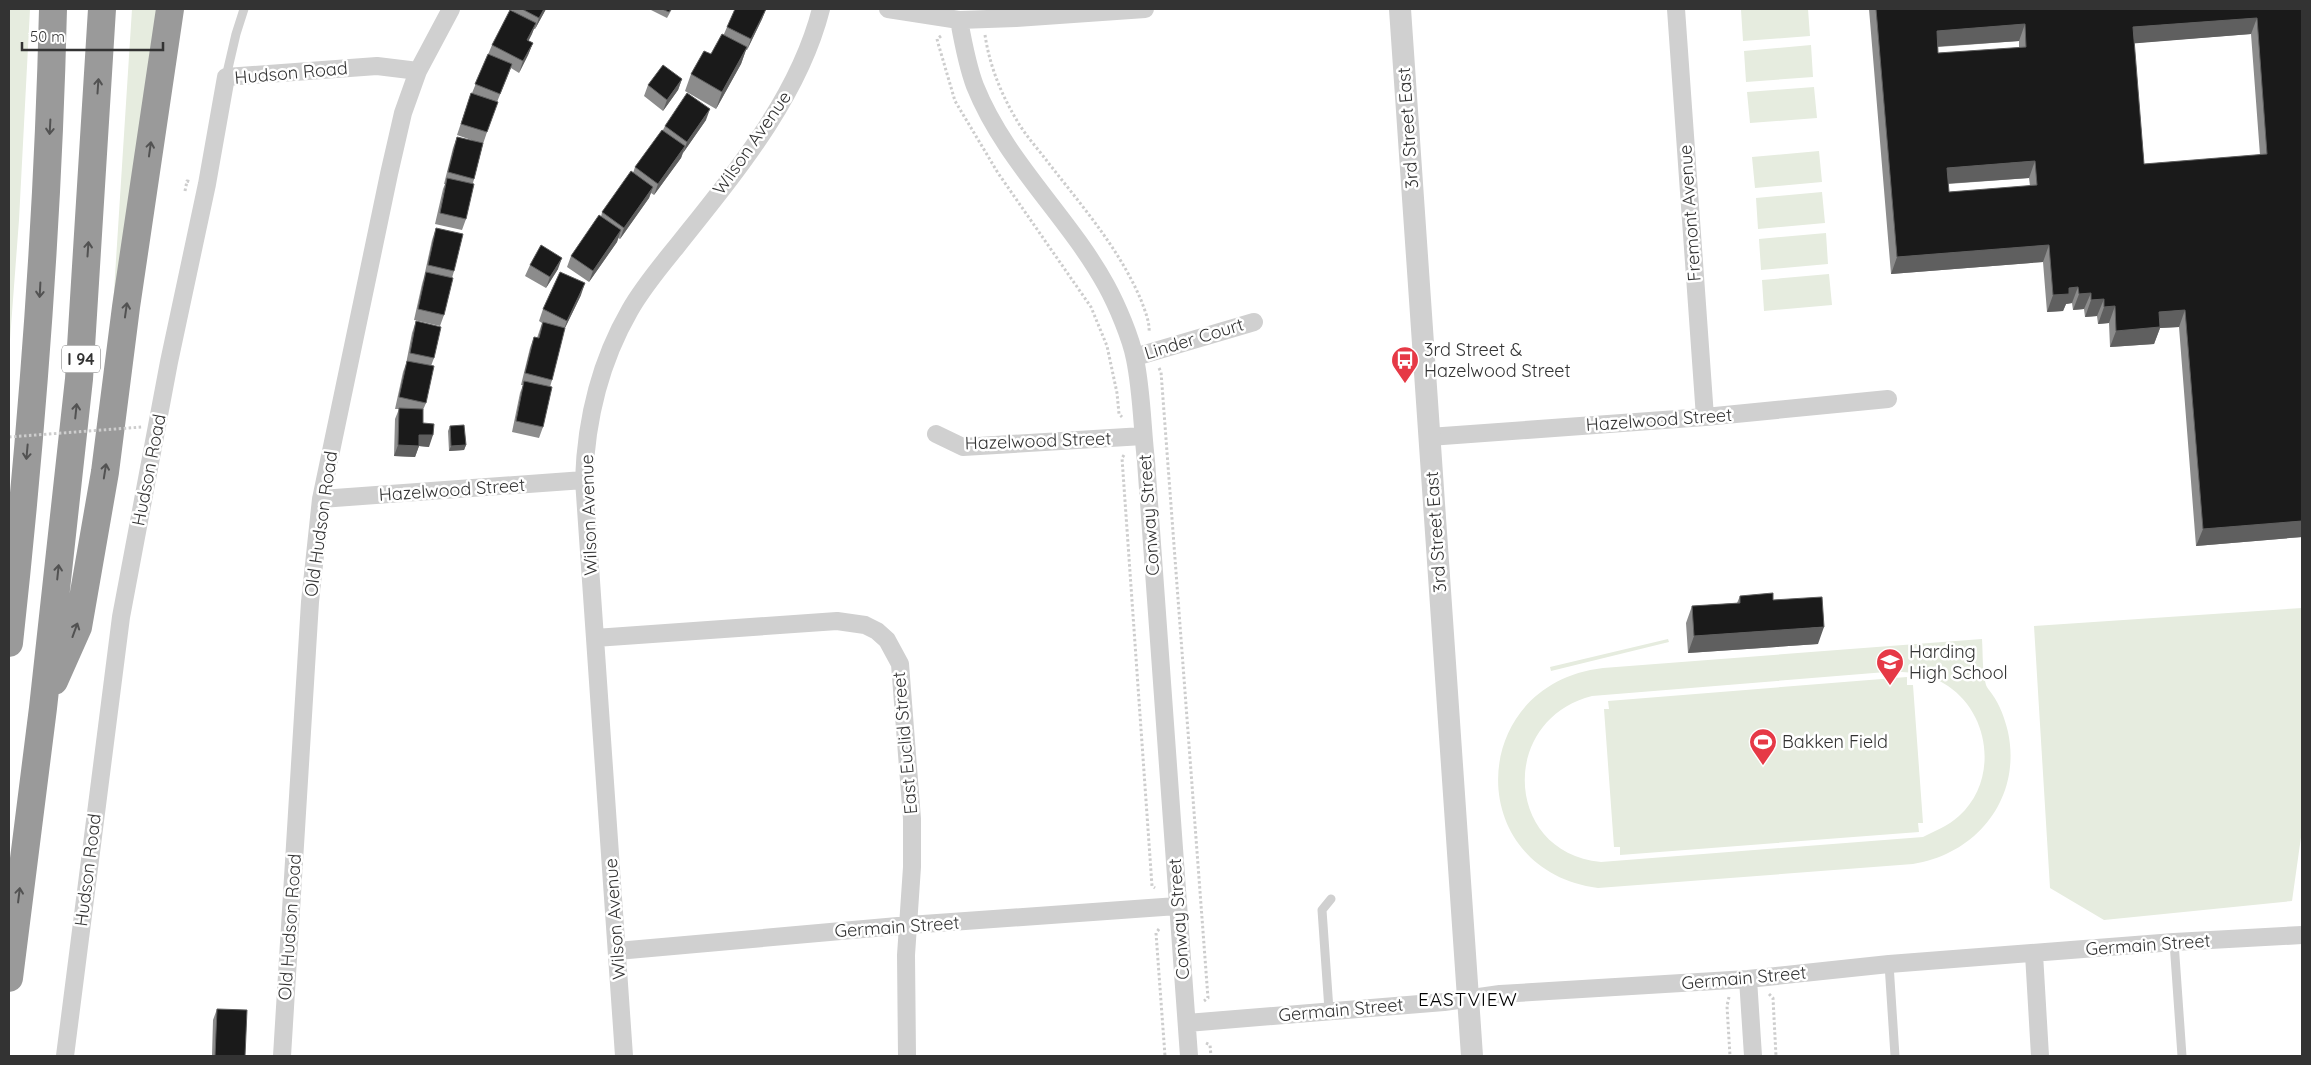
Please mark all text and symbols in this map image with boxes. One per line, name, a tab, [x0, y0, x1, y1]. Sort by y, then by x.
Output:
scale bar	[22, 20, 164, 52]
text: 50 m	[30, 27, 65, 46]
street label: Hudson Road	[233, 56, 348, 89]
street label: 3rd Street East	[1392, 67, 1423, 189]
one-way arrow	[94, 79, 103, 95]
street label: Wilson Avenue	[707, 86, 796, 199]
one-way arrow	[45, 119, 54, 135]
one-way arrow	[145, 141, 155, 157]
street label: Fremont Avenue	[1673, 144, 1706, 282]
one-way arrow	[83, 241, 92, 257]
one-way arrow	[36, 281, 45, 297]
one-way arrow	[121, 302, 131, 318]
street label: Linder Court	[1141, 313, 1246, 365]
place label: 3rd Street & Hazelwood Street	[1424, 338, 1571, 382]
bus stop icon: 3rd Street & Hazelwood Street	[1390, 345, 1420, 384]
road number: I 94	[62, 346, 100, 372]
one-way arrow	[71, 403, 81, 419]
street label: Hazelwood Street	[1585, 403, 1733, 436]
street label: Hudson Road	[126, 412, 171, 528]
street label: Hazelwood Street	[964, 426, 1112, 455]
one-way arrow	[22, 443, 32, 459]
street label: Old Hudson Road	[299, 450, 342, 598]
street label: Conway Street	[1133, 453, 1164, 577]
street label: Wilson Avenue	[575, 454, 602, 576]
one-way arrow	[100, 463, 110, 479]
street label: 3rd Street East	[1420, 471, 1451, 593]
street label: Hazelwood Street	[378, 473, 526, 506]
one-way arrow	[53, 564, 63, 580]
one-way arrow	[71, 623, 80, 639]
place label: Harding High School	[1909, 640, 2008, 684]
school or university icon: Harding High School	[1875, 647, 1905, 686]
street label: East Euclid Street	[887, 671, 922, 815]
sports icon: Bakken Field	[1748, 727, 1778, 766]
place label: Bakken Field	[1782, 730, 1888, 753]
street label: Hudson Road	[69, 812, 106, 928]
street label: Old Hudson Road	[273, 853, 306, 1001]
street label: Conway Street	[1163, 857, 1194, 981]
street label: Wilson Avenue	[599, 858, 630, 980]
one-way arrow	[14, 887, 24, 903]
street label: Germain Street	[834, 911, 960, 942]
street label: Germain Street	[2085, 929, 2211, 960]
street label: Germain Street	[1681, 961, 1807, 994]
district label: EASTVIEW	[1418, 987, 1518, 1011]
street label: Germain Street	[1278, 993, 1404, 1026]

